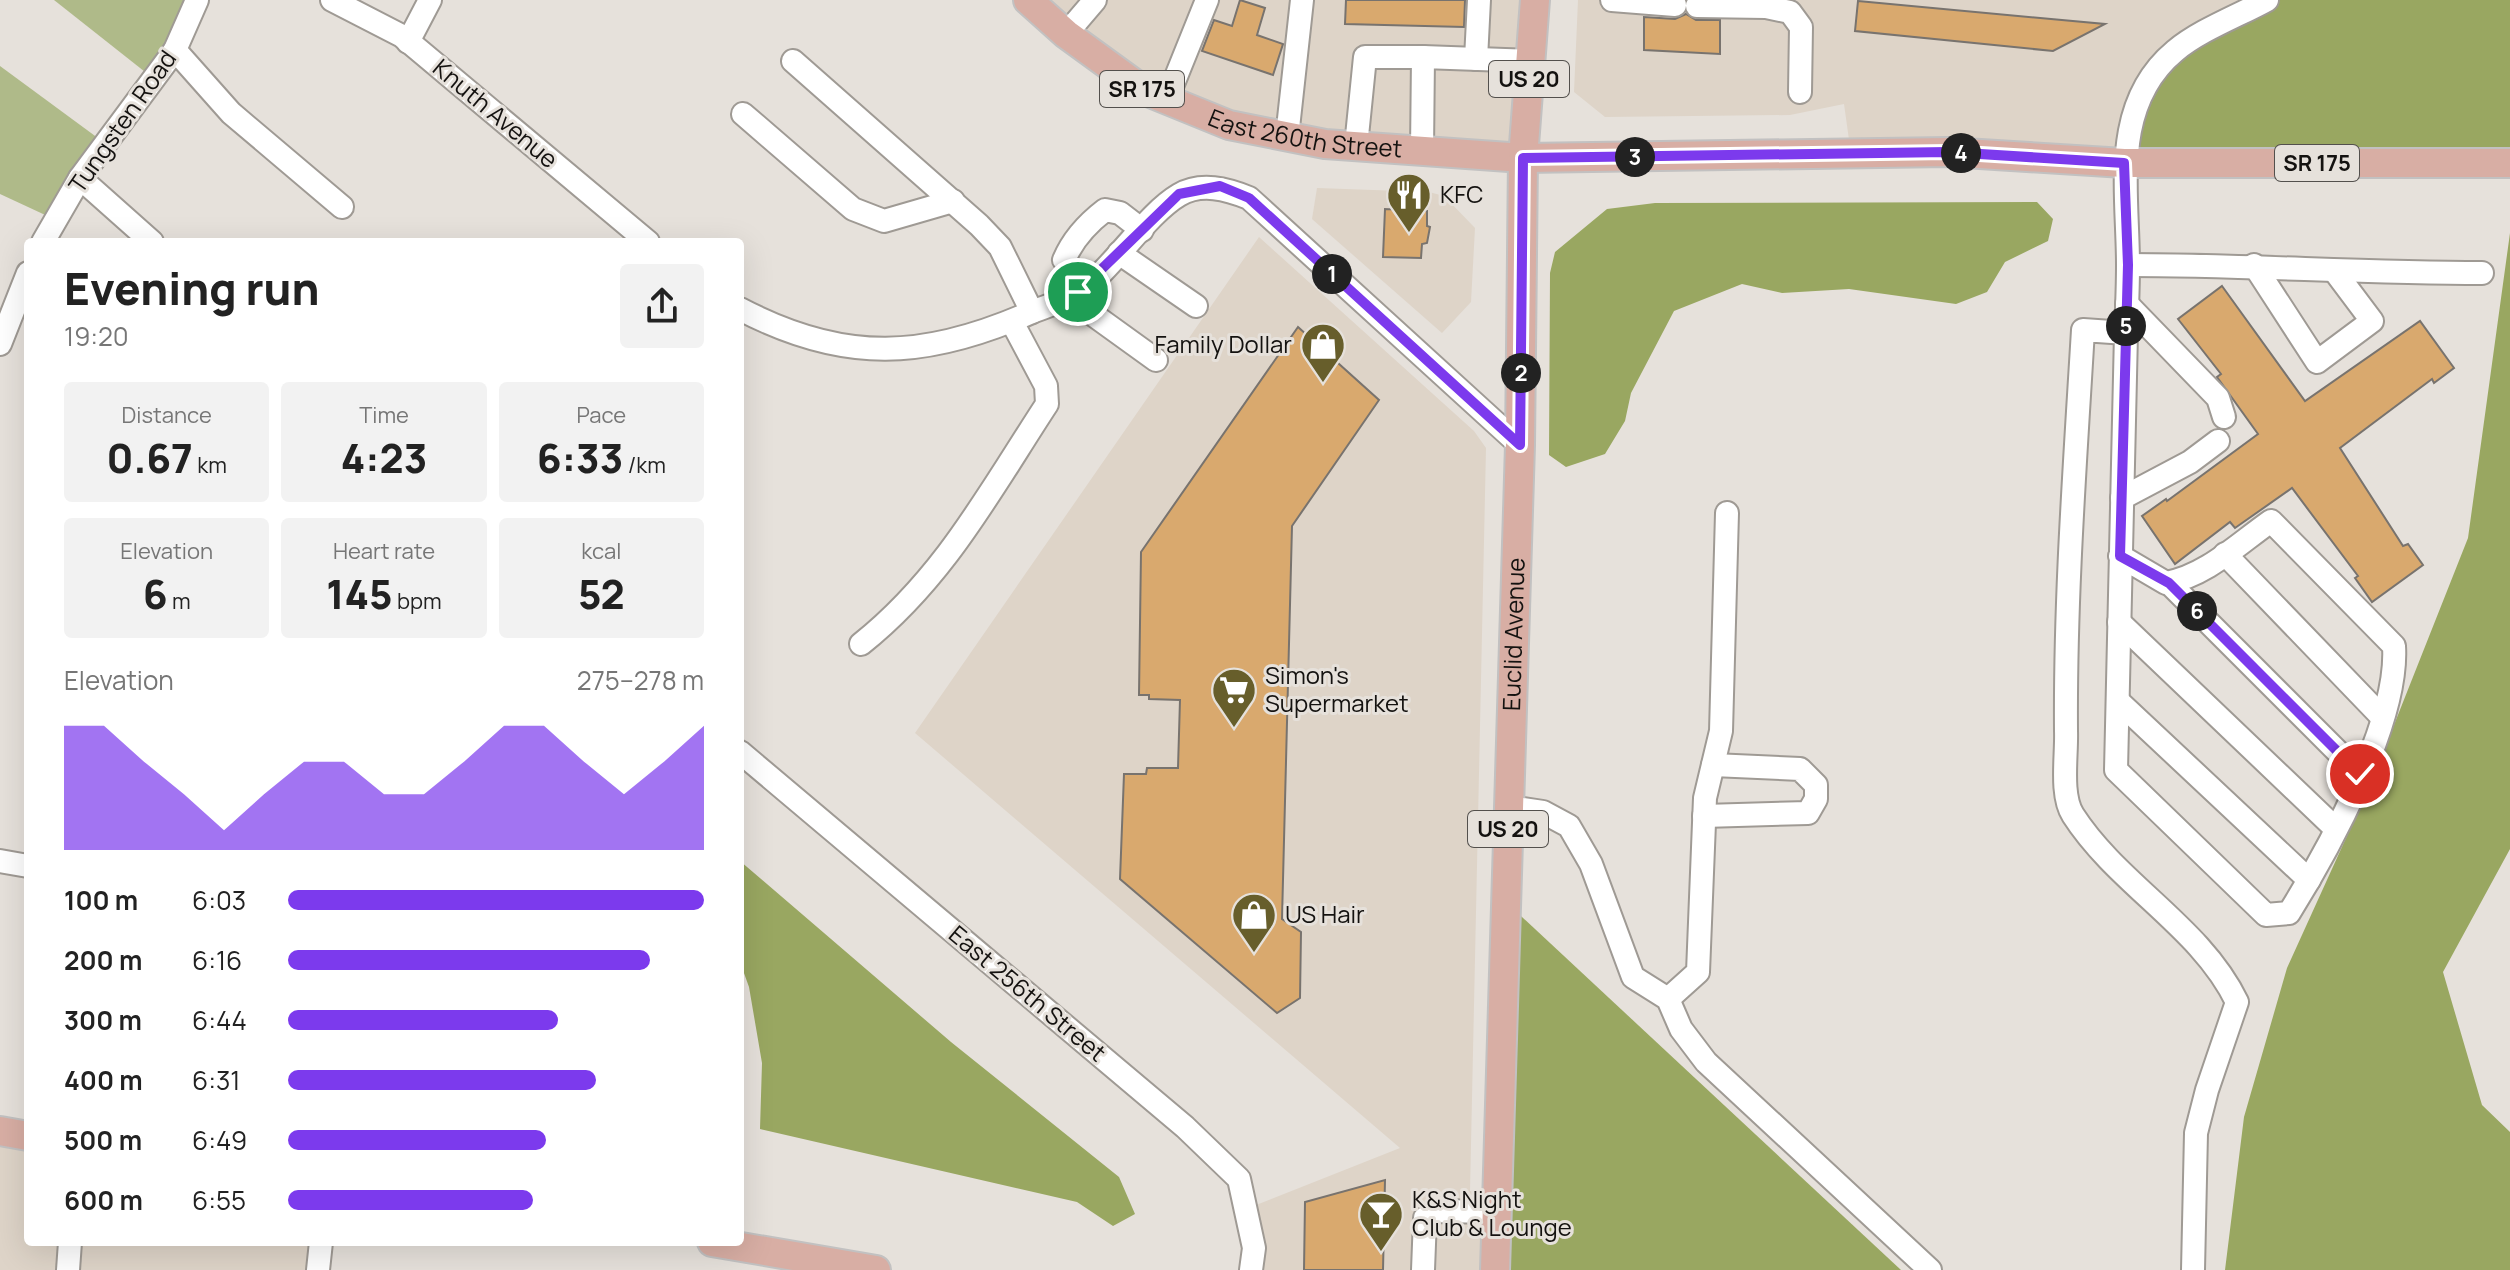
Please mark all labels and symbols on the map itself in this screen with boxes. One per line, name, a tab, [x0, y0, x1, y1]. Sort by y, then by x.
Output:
street label: Tungsten Road	[60, 43, 183, 199]
street label: Knuth Avenue	[427, 51, 565, 175]
road number: US 20	[1489, 61, 1569, 97]
road number: SR 175	[1100, 71, 1184, 107]
street label: East 260th Street	[1204, 100, 1403, 164]
pin: 4	[1941, 133, 1981, 173]
pin: 3	[1615, 137, 1655, 177]
road number: SR 175	[2275, 145, 2359, 181]
restaurant icon: KFC	[1385, 171, 1433, 234]
place label: KFC	[1440, 177, 1484, 210]
pin: 1	[1312, 254, 1352, 294]
pin	[1044, 258, 1112, 326]
pin: 5	[2106, 306, 2146, 346]
shop icon: Family Dollar	[1299, 321, 1347, 384]
place label: Family Dollar	[1155, 327, 1292, 360]
pin: 2	[1501, 353, 1541, 393]
street label: Euclid Avenue	[1494, 557, 1532, 711]
pin: 6	[2177, 591, 2217, 631]
place label: Simon's Supermarket	[1265, 658, 1409, 719]
supermarket icon: Simon's Supermarket	[1210, 666, 1258, 729]
pin	[2326, 740, 2394, 808]
road number: US 20	[1468, 811, 1548, 847]
shop icon: US Hair	[1230, 891, 1278, 954]
place label: US Hair	[1285, 897, 1365, 930]
street label: East 256th Street	[942, 917, 1113, 1068]
place label: K&S Night Club & Lounge	[1412, 1182, 1572, 1243]
bar icon: K&S Night Club & Lounge	[1357, 1190, 1405, 1253]

